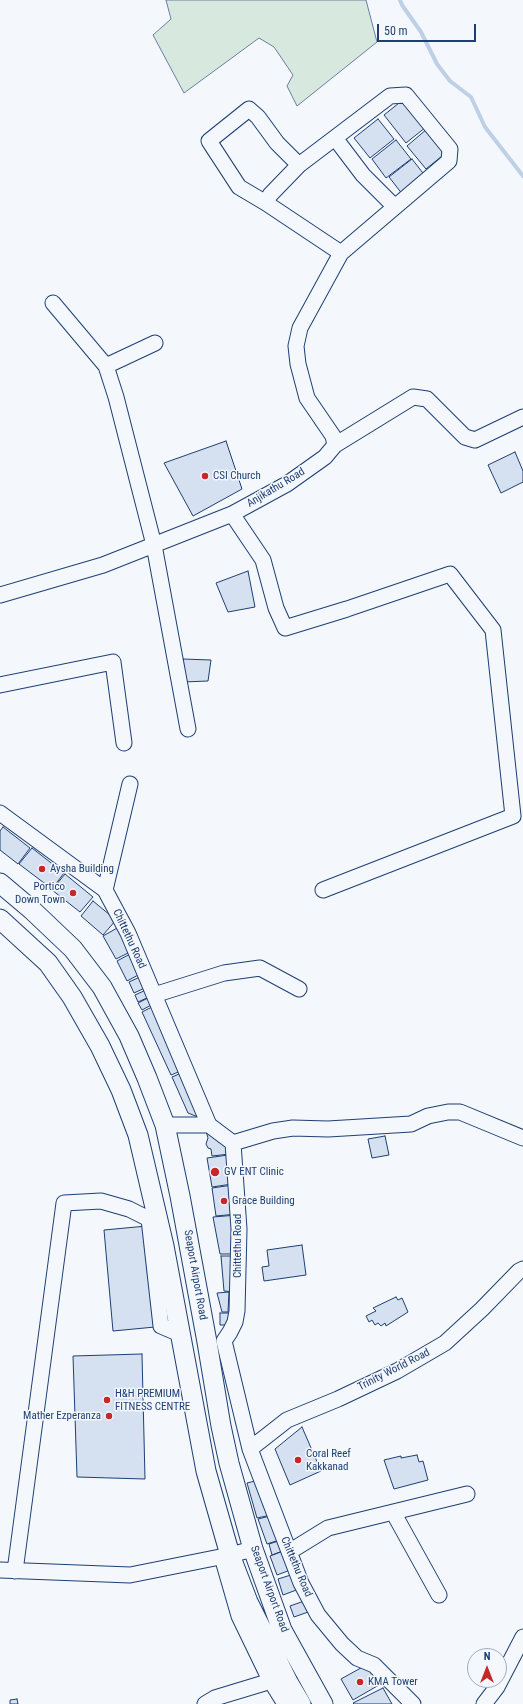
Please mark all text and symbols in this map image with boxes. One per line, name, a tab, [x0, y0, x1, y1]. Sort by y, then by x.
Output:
scale bar	[379, 16, 478, 42]
text: 50 m	[384, 24, 408, 38]
street label: Anjikathu Road	[245, 466, 307, 510]
place label: CSI Church	[213, 469, 261, 483]
marker: CSI Church	[200, 471, 210, 481]
place label: Aysha Building	[50, 862, 114, 876]
marker: Aysha Building	[37, 864, 47, 874]
place label: Portico Down Town	[15, 880, 65, 906]
marker: Portico Down Town	[68, 888, 78, 898]
street label: Chittethu Road	[109, 907, 149, 971]
place label: GV ENT Clinic	[224, 1165, 284, 1179]
marker: GV ENT Clinic	[209, 1166, 221, 1178]
place label: Grace Building	[232, 1194, 295, 1208]
marker: Grace Building	[219, 1196, 229, 1206]
street label: Chittethu Road	[231, 1214, 245, 1278]
street label: Seaport Airport Road	[181, 1229, 209, 1321]
street label: Trinity World Road	[356, 1346, 432, 1394]
place label: H&H PREMIUM FITNESS CENTRE	[115, 1387, 190, 1413]
marker: H&H PREMIUM FITNESS CENTRE	[102, 1395, 112, 1405]
place label: Mather Ezperanza	[23, 1409, 101, 1423]
marker: Mather Ezperanza	[104, 1411, 114, 1421]
place label: Coral Reef Kakkanad	[306, 1447, 351, 1473]
marker: Coral Reef Kakkanad	[293, 1455, 303, 1465]
street label: Chittethu Road	[277, 1535, 315, 1599]
street label: Seaport Airport Road	[247, 1544, 291, 1634]
north arrow	[467, 1648, 507, 1688]
text: N	[484, 1650, 490, 1663]
place label: KMA Tower	[368, 1675, 418, 1689]
marker: KMA Tower	[355, 1677, 365, 1687]

